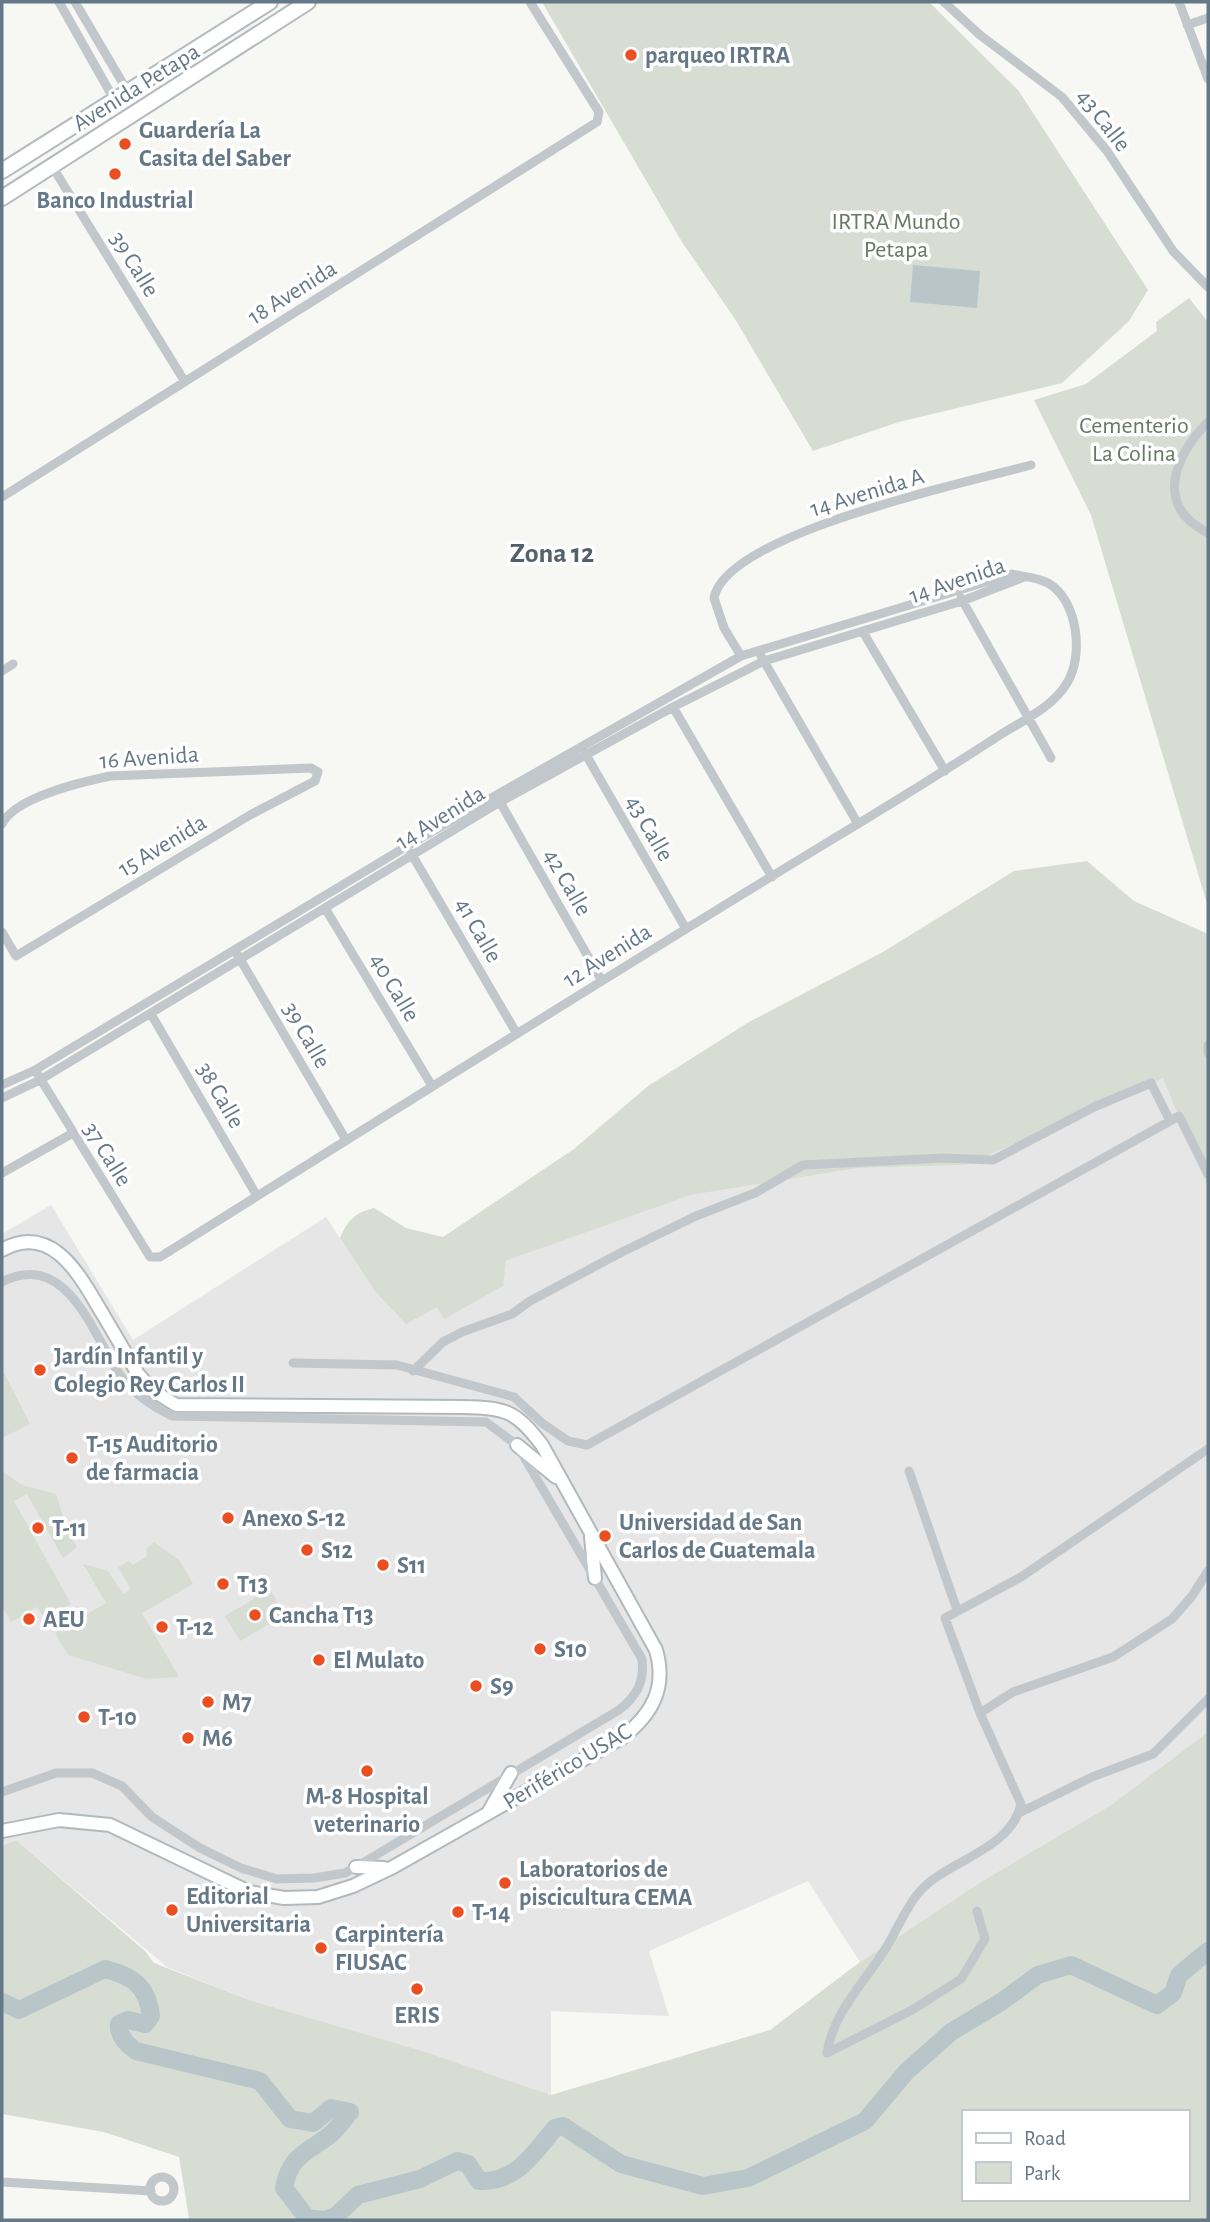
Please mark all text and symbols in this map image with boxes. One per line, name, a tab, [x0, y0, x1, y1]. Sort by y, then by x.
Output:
street label: Avenida Petapa	[69, 39, 204, 136]
place label: parqueo IRTRA	[645, 44, 791, 68]
marker: parqueo IRTRA	[623, 47, 639, 63]
street label: 43 Calle	[1072, 85, 1135, 156]
place label: Guardería La Casita del Saber	[139, 119, 291, 171]
marker: Guardería La Casita del Saber	[117, 136, 133, 152]
marker: Banco Industrial	[107, 166, 123, 182]
place label: Banco Industrial	[36, 189, 194, 213]
park label: IRTRA Mundo Petapa	[832, 210, 960, 262]
street label: 39 Calle	[105, 228, 163, 301]
street label: 18 Avenida	[244, 256, 341, 329]
park label: Cementerio La Colina	[1079, 414, 1189, 466]
street label: 14 Avenida A	[808, 464, 927, 522]
district label: Zona 12	[510, 540, 594, 568]
street label: 14 Avenida	[906, 553, 1008, 609]
street label: 16 Avenida	[99, 743, 200, 773]
street label: 14 Avenida	[392, 781, 489, 854]
street label: 43 Calle	[621, 791, 677, 866]
street label: 15 Avenida	[114, 810, 211, 881]
street label: 42 Calle	[539, 845, 596, 920]
street label: 41 Calle	[450, 894, 506, 967]
street label: 12 Avenida	[559, 919, 656, 992]
street label: 40 Calle	[365, 949, 424, 1026]
street label: 39 Calle	[278, 998, 334, 1073]
street label: 38 Calle	[192, 1058, 248, 1133]
street label: 37 Calle	[78, 1118, 136, 1191]
place label: Jardín Infantil y Colegio Rey Carlos II	[54, 1345, 245, 1397]
marker: Jardín Infantil y Colegio Rey Carlos II	[32, 1362, 48, 1378]
place label: T-15 Auditorio de farmacia	[86, 1433, 218, 1485]
marker: T-15 Auditorio de farmacia	[64, 1450, 80, 1466]
place label: Anexo S-12	[242, 1507, 346, 1531]
marker: Anexo S-12	[220, 1510, 236, 1526]
place label: Universidad de San Carlos de Guatemala	[619, 1511, 816, 1563]
place label: T-11	[52, 1517, 87, 1541]
marker: T-11	[30, 1520, 46, 1536]
marker: Universidad de San Carlos de Guatemala	[597, 1528, 613, 1544]
place label: S12	[321, 1539, 353, 1563]
marker: S12	[299, 1542, 315, 1558]
place label: S11	[397, 1554, 426, 1578]
marker: S11	[375, 1557, 391, 1573]
place label: T13	[237, 1573, 268, 1597]
marker: T13	[215, 1576, 231, 1592]
place label: Cancha T13	[269, 1604, 374, 1628]
marker: Cancha T13	[247, 1607, 263, 1623]
place label: AEU	[43, 1608, 85, 1632]
marker: AEU	[21, 1611, 37, 1627]
place label: T-12	[176, 1616, 214, 1640]
marker: T-12	[154, 1619, 170, 1635]
place label: S10	[554, 1638, 587, 1662]
marker: S10	[532, 1641, 548, 1657]
place label: El Mulato	[333, 1649, 424, 1673]
marker: El Mulato	[311, 1652, 327, 1668]
place label: S9	[490, 1675, 514, 1699]
marker: S9	[468, 1678, 484, 1694]
place label: M7	[222, 1691, 252, 1715]
marker: M7	[200, 1694, 216, 1710]
place label: T-10	[98, 1706, 137, 1730]
marker: T-10	[76, 1709, 92, 1725]
street label: Periférico USAC	[499, 1719, 636, 1814]
place label: M6	[202, 1727, 233, 1751]
marker: M6	[180, 1730, 196, 1746]
marker: M-8 Hospital veterinario	[359, 1763, 375, 1779]
place label: M-8 Hospital veterinario	[305, 1785, 429, 1837]
place label: Laboratorios de piscicultura CEMA	[519, 1858, 693, 1910]
marker: Laboratorios de piscicultura CEMA	[497, 1875, 513, 1891]
place label: Editorial Universitaria	[186, 1885, 311, 1937]
place label: T-14	[472, 1901, 510, 1925]
marker: Editorial Universitaria	[164, 1902, 180, 1918]
marker: T-14	[450, 1904, 466, 1920]
place label: Carpintería FIUSAC	[335, 1923, 444, 1975]
marker: Carpintería FIUSAC	[313, 1940, 329, 1956]
marker: ERIS	[409, 1981, 425, 1997]
place label: ERIS	[394, 2004, 440, 2028]
legend	[962, 2110, 1189, 2201]
text: Road	[1024, 2128, 1066, 2149]
text: Park	[1024, 2163, 1061, 2184]

